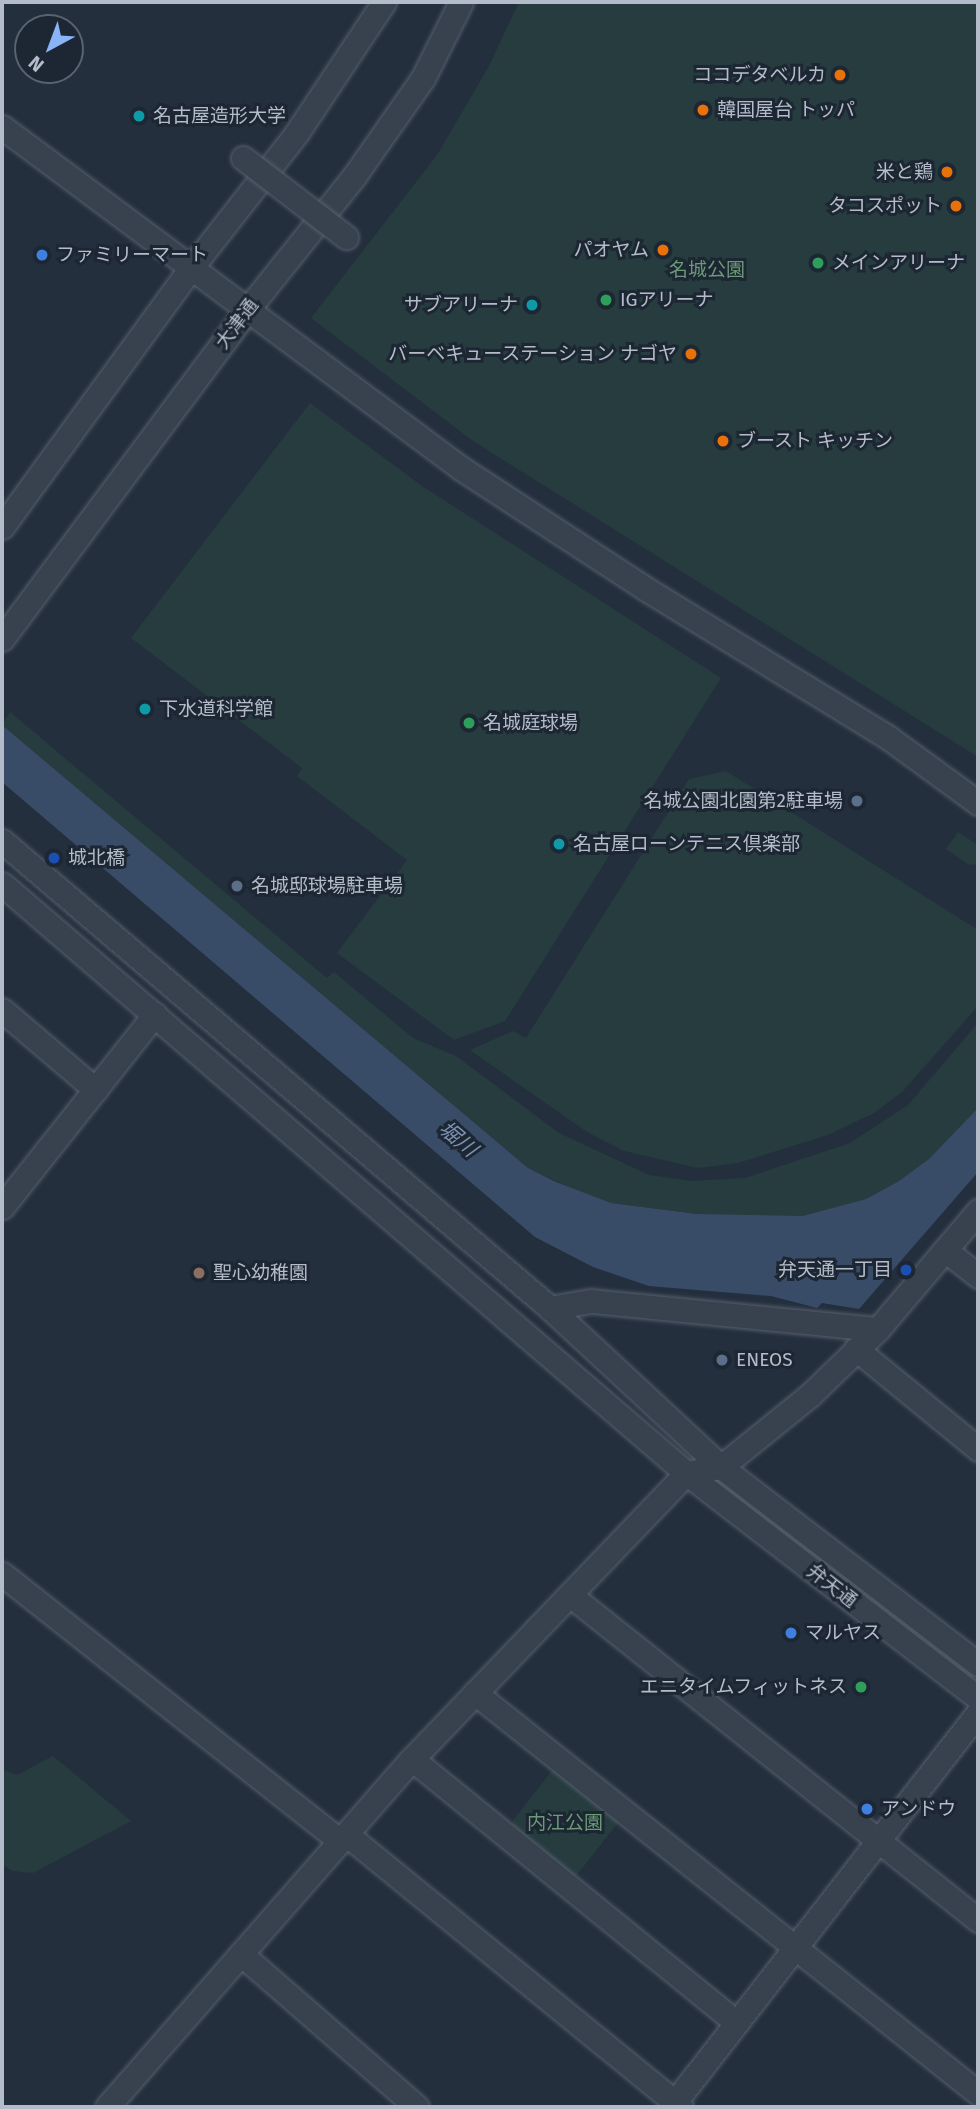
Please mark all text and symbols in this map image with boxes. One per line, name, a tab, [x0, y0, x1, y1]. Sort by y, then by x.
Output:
north arrow	[14, 14, 84, 84]
text: N	[24, 51, 49, 77]
place label: ココデタベルカ	[693, 64, 826, 86]
marker: ココデタベルカ	[832, 67, 848, 83]
place label: 韓国屋台 トッパ	[717, 99, 855, 121]
marker: 韓国屋台 トッパ	[695, 102, 711, 118]
place label: 名古屋造形大学	[153, 105, 286, 127]
marker: 名古屋造形大学	[131, 108, 147, 124]
place label: 米と鶏	[876, 161, 933, 183]
marker: 米と鶏	[939, 164, 955, 180]
place label: タコスポット	[828, 195, 942, 217]
marker: タコスポット	[948, 198, 964, 214]
place label: パオヤム	[573, 239, 649, 261]
marker: パオヤム	[655, 242, 671, 258]
place label: ファミリーマート	[56, 244, 208, 266]
marker: ファミリーマート	[34, 247, 50, 263]
place label: メインアリーナ	[832, 252, 965, 274]
marker: メインアリーナ	[810, 255, 826, 271]
park label: 名城公園	[669, 259, 745, 281]
place label: IGアリーナ	[620, 289, 714, 311]
marker: IGアリーナ	[598, 292, 614, 308]
street label: 大津通	[211, 294, 263, 354]
place label: サブアリーナ	[404, 294, 518, 316]
marker: サブアリーナ	[524, 297, 540, 313]
place label: バーベキューステーション ナゴヤ	[387, 343, 677, 365]
marker: バーベキューステーション ナゴヤ	[683, 346, 699, 362]
place label: ブースト キッチン	[737, 430, 894, 452]
marker: ブースト キッチン	[715, 433, 731, 449]
place label: 下水道科学館	[159, 698, 273, 720]
marker: 下水道科学館	[137, 701, 153, 717]
place label: 名城庭球場	[483, 712, 578, 734]
marker: 名城庭球場	[461, 715, 477, 731]
place label: 名城公園北園第2駐車場	[644, 790, 843, 812]
marker: 名城公園北園第2駐車場	[849, 793, 865, 809]
place label: 名古屋ローンテニス倶楽部	[573, 833, 801, 855]
marker: 名古屋ローンテニス倶楽部	[551, 836, 567, 852]
place label: 城北橋	[68, 847, 125, 869]
marker: 城北橋	[46, 850, 62, 866]
place label: 名城邸球場駐車場	[251, 875, 403, 897]
marker: 名城邸球場駐車場	[229, 878, 245, 894]
water label: 堀川	[434, 1116, 482, 1162]
place label: 弁天通一丁目	[778, 1259, 892, 1281]
place label: 聖心幼稚園	[213, 1262, 308, 1284]
marker: 弁天通一丁目	[898, 1262, 914, 1278]
marker: 聖心幼稚園	[191, 1265, 207, 1281]
place label: ENEOS	[736, 1349, 793, 1371]
marker: ENEOS	[714, 1352, 730, 1368]
street label: 弁天通	[803, 1559, 861, 1613]
place label: マルヤス	[805, 1622, 881, 1644]
marker: マルヤス	[783, 1625, 799, 1641]
place label: エニタイムフィットネス	[638, 1676, 847, 1698]
marker: エニタイムフィットネス	[853, 1679, 869, 1695]
place label: アンドウ	[881, 1798, 957, 1820]
marker: アンドウ	[859, 1801, 875, 1817]
park label: 内江公園	[527, 1812, 603, 1834]

